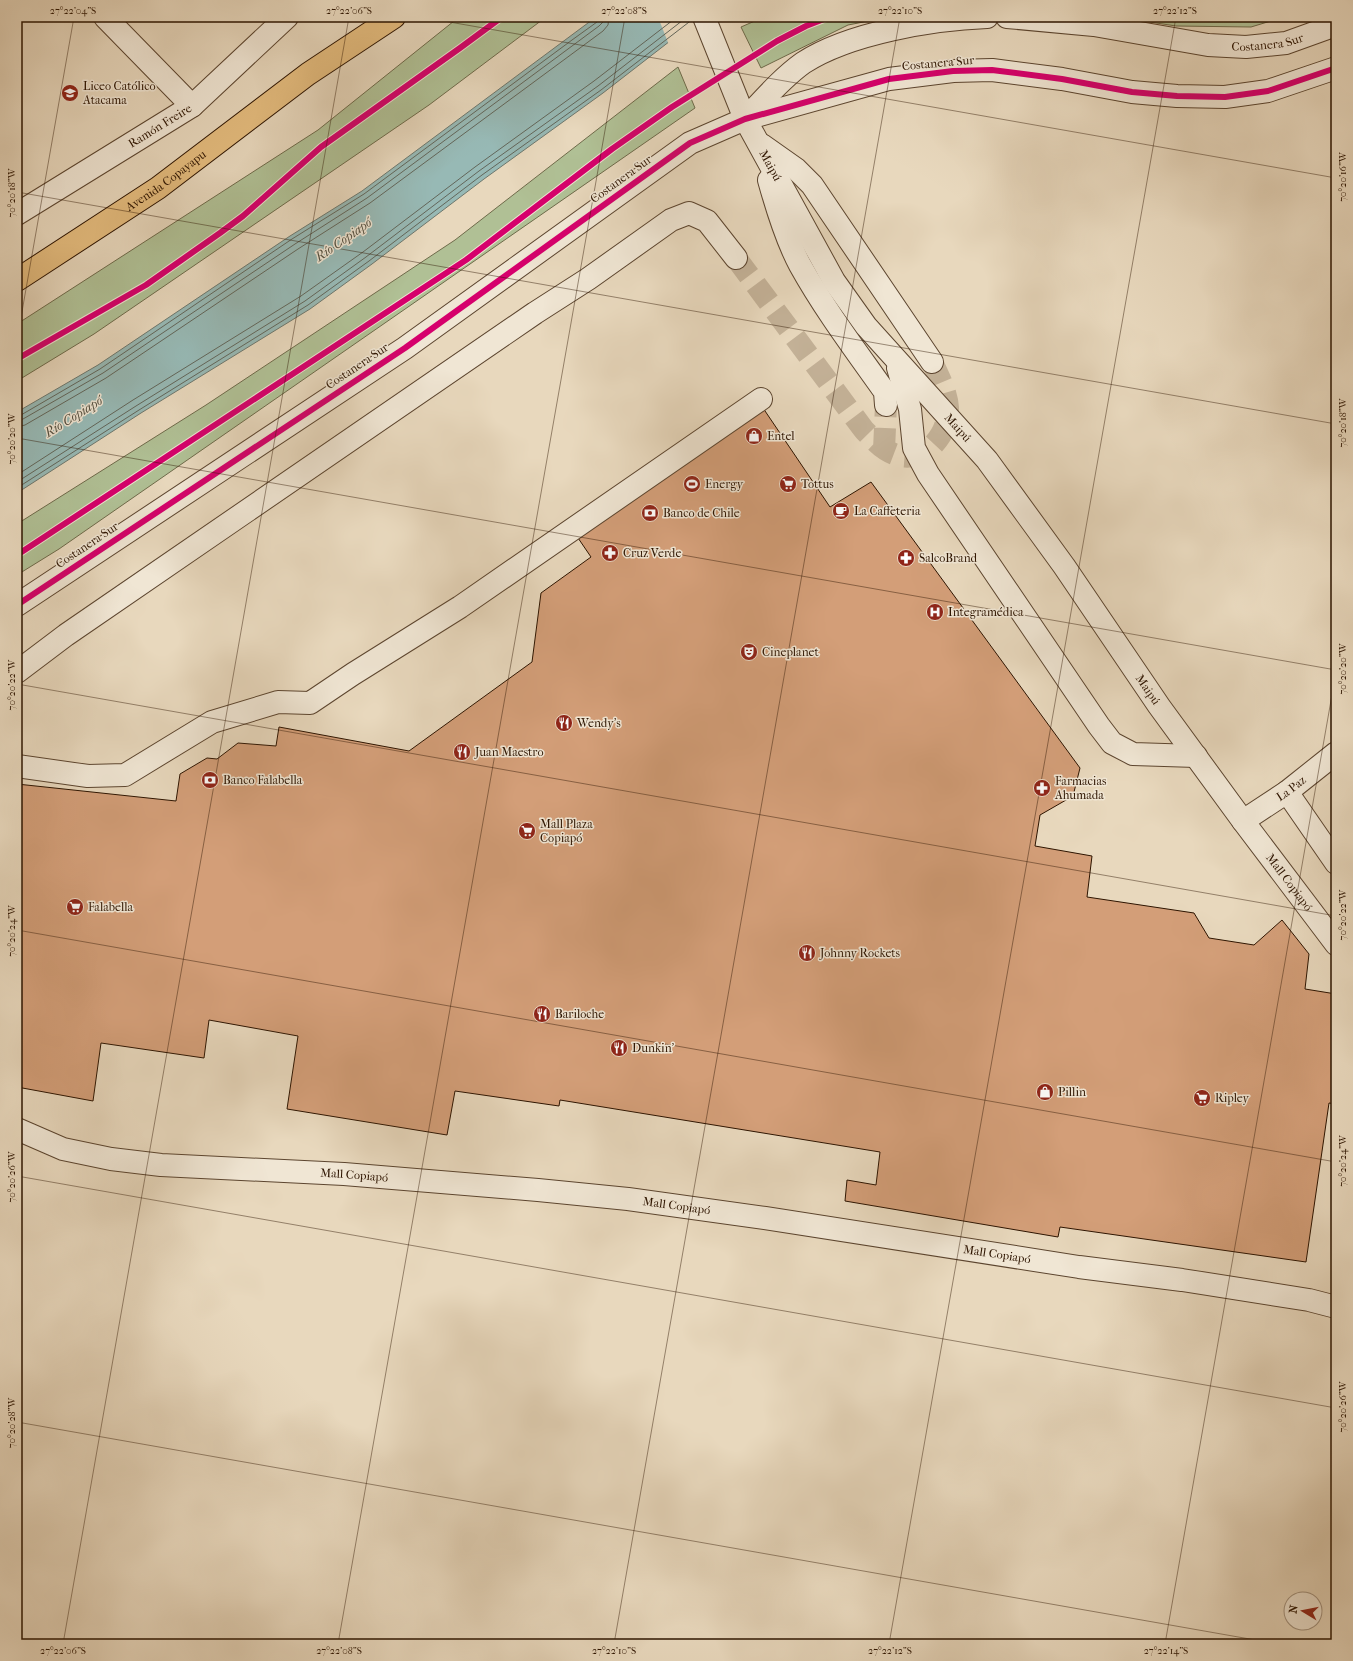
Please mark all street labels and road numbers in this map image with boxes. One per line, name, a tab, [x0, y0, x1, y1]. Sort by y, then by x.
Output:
street label: Costanera Sur	[1231, 30, 1306, 54]
street label: Costanera Sur	[901, 53, 976, 73]
street label: Ramón Freire	[126, 101, 194, 151]
street label: Avenida Copayapu	[122, 147, 209, 215]
street label: Maipú	[756, 148, 785, 184]
street label: Costanera Sur	[588, 151, 655, 206]
street label: Costanera Sur	[323, 339, 392, 392]
street label: Maipú	[941, 411, 974, 445]
street label: Costanera Sur	[53, 518, 122, 571]
street label: Maipú	[1133, 672, 1163, 708]
street label: La Paz	[1274, 772, 1309, 804]
street label: Mall Copiapó	[1263, 851, 1315, 914]
street label: Mall Copiapó	[320, 1166, 389, 1185]
street label: Mall Copiapó	[642, 1194, 711, 1217]
street label: Mall Copiapó	[962, 1242, 1032, 1266]

